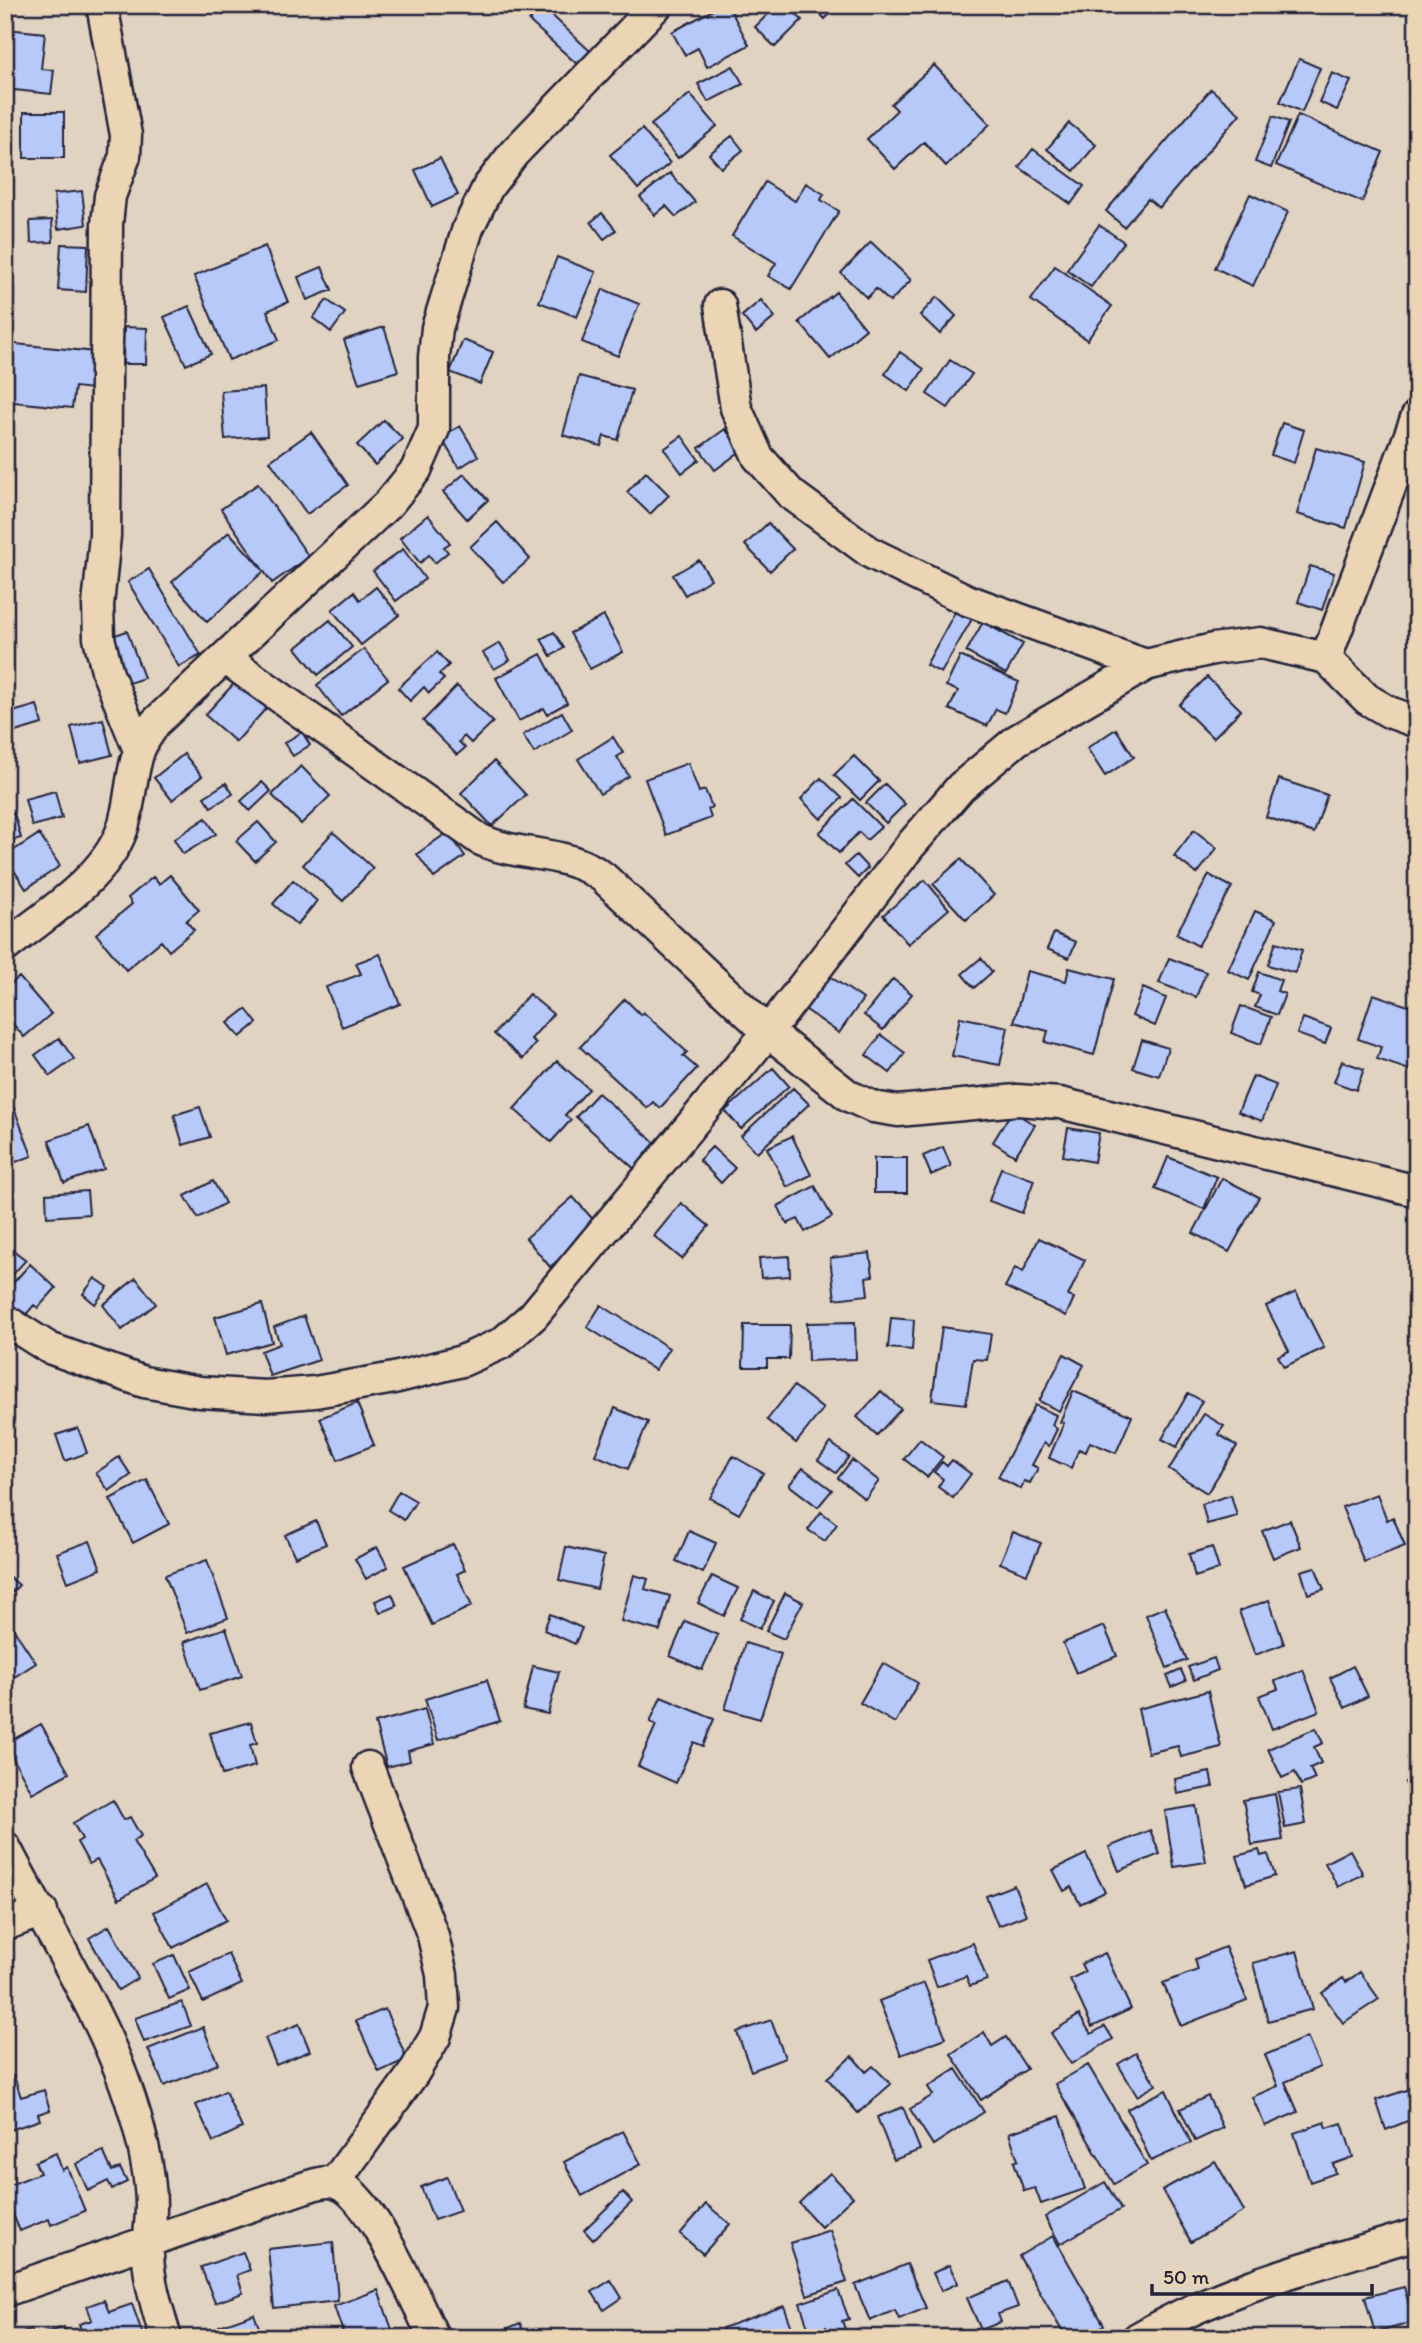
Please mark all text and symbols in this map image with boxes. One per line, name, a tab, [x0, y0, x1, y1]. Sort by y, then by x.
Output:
scale bar	[1152, 2252, 1373, 2296]
text: 50 m	[1163, 2264, 1210, 2289]

